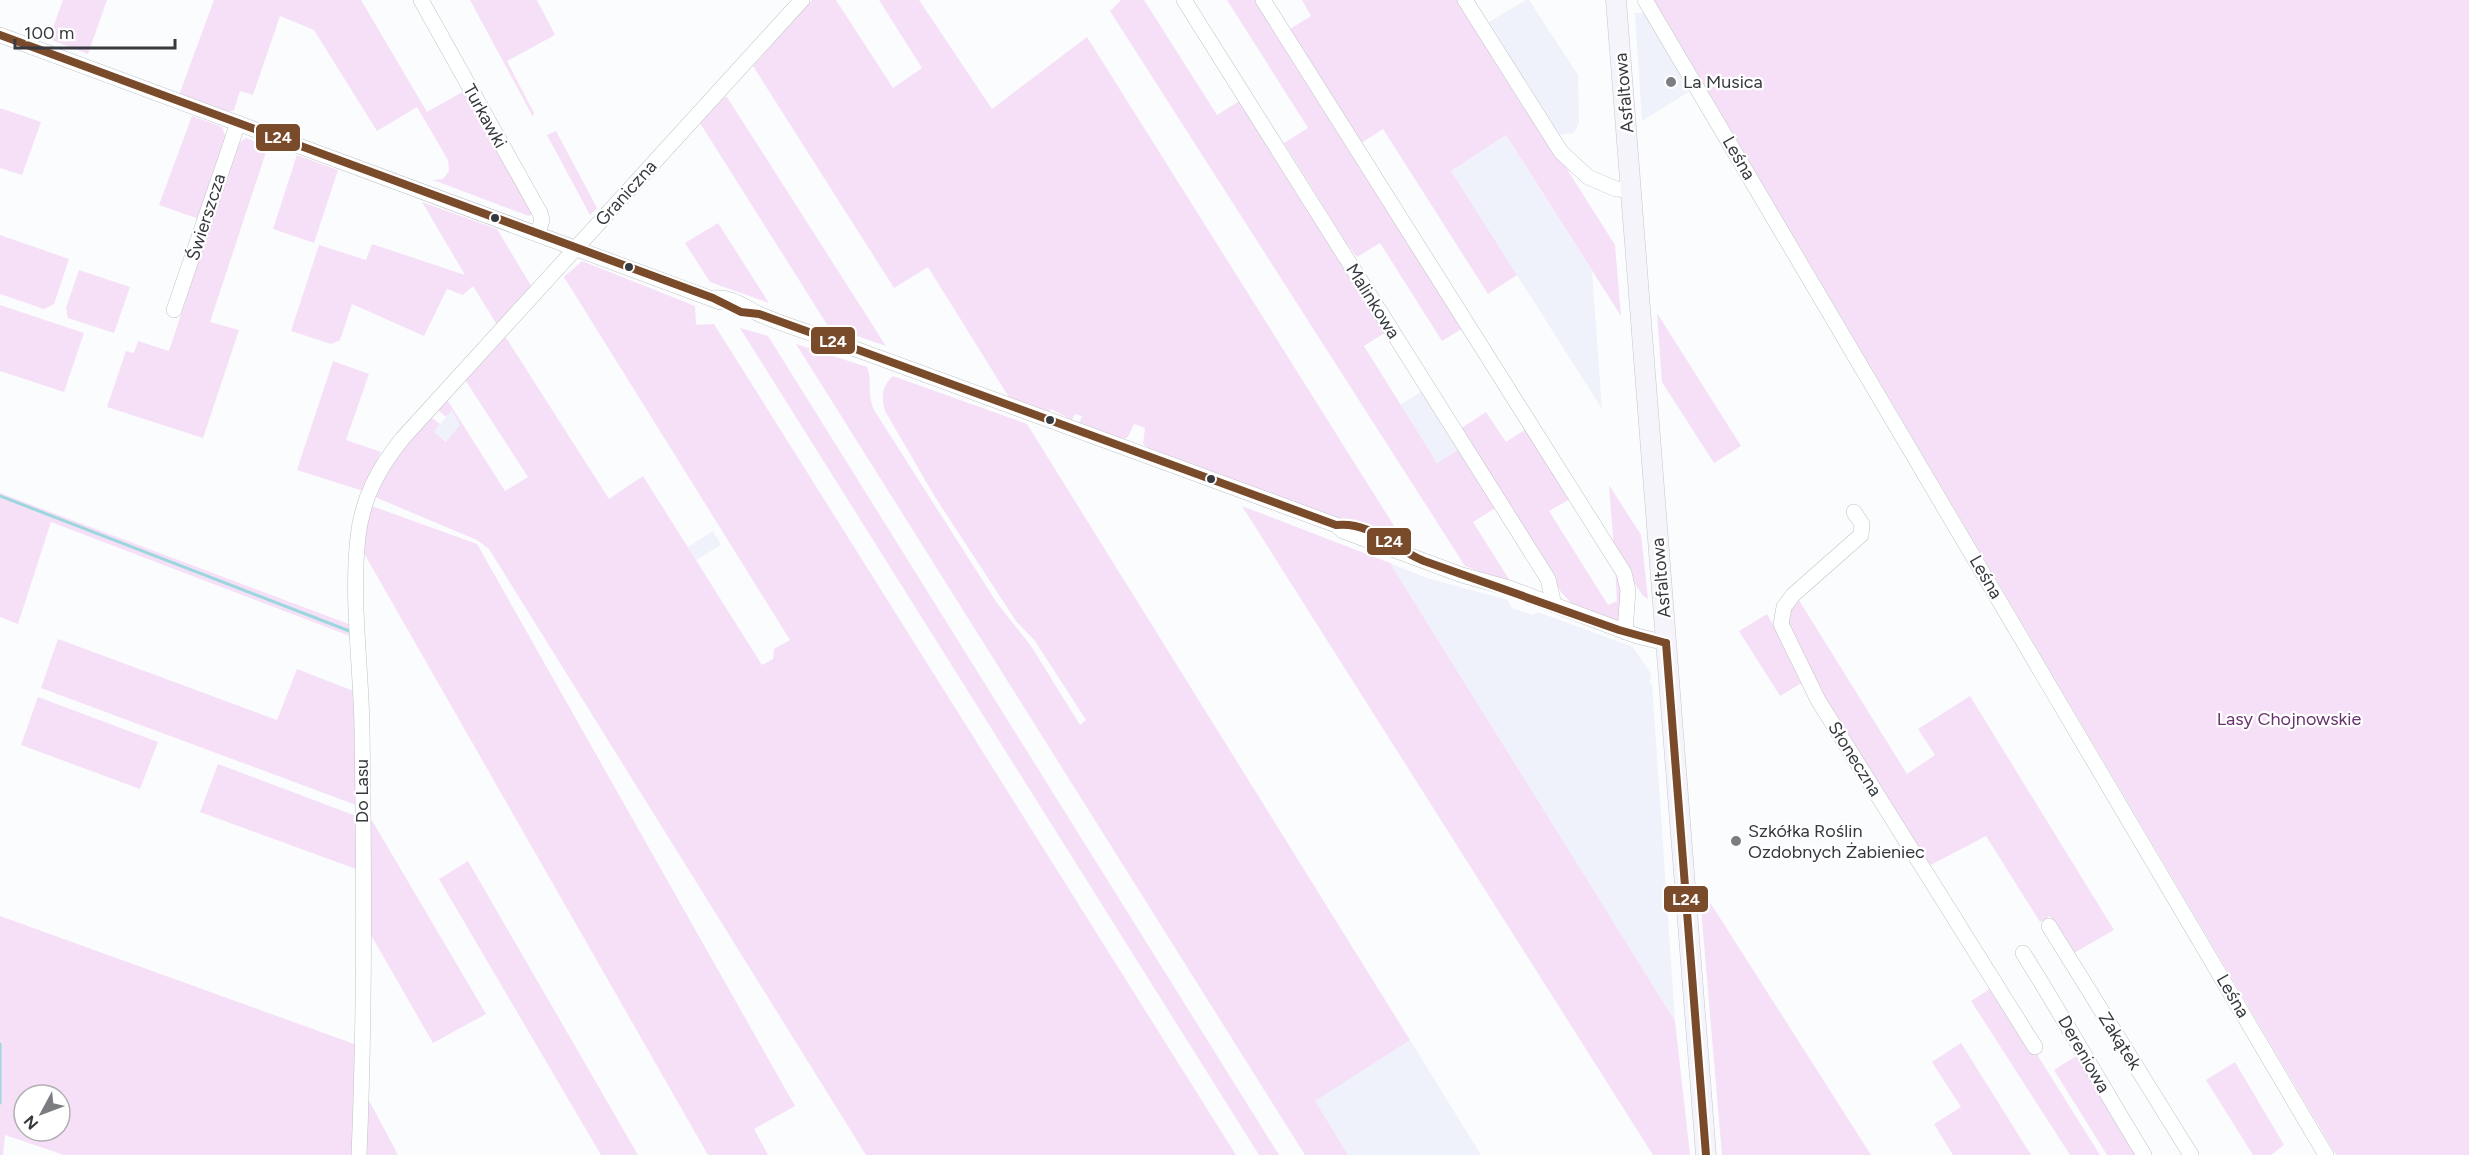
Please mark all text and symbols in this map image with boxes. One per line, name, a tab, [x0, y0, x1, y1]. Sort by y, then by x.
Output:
scale bar	[15, 12, 176, 50]
text: 100 m	[24, 22, 74, 44]
street label: Asfaltowa	[1610, 52, 1638, 134]
place label: La Musica	[1683, 71, 1763, 93]
marker: La Musica	[1664, 75, 1678, 89]
street label: Turkawki	[458, 80, 512, 152]
line badge: L24	[255, 123, 301, 152]
text: L24	[264, 128, 292, 147]
street label: Leśna	[1718, 132, 1760, 184]
street label: Graniczna	[591, 156, 661, 230]
street label: Świerszcza	[182, 171, 230, 263]
unlabelled marker	[489, 212, 501, 224]
street label: Malinkowa	[1341, 259, 1405, 343]
unlabelled marker	[623, 261, 635, 273]
line badge: L24	[810, 326, 856, 355]
text: L24	[819, 332, 847, 351]
unlabelled marker	[1044, 414, 1056, 426]
unlabelled marker	[1205, 473, 1217, 485]
line badge: L24	[1366, 527, 1412, 556]
text: L24	[1375, 532, 1403, 551]
street label: Asfaltowa	[1647, 537, 1675, 619]
street label: Leśna	[1965, 551, 2007, 603]
park label: Lasy Chojnowskie	[2217, 708, 2361, 730]
street label: Słoneczna	[1823, 717, 1887, 801]
street label: Do Lasu	[351, 759, 373, 823]
place label: Szkółka Roślin Ozdobnych Żabieniec	[1748, 820, 1925, 863]
marker: Szkółka Roślin Ozdobnych Żabieniec	[1729, 834, 1743, 848]
line badge: L24	[1663, 885, 1709, 913]
text: L24	[1672, 890, 1700, 909]
street label: Leśna	[2212, 970, 2254, 1022]
street label: Zakątek	[2094, 1008, 2146, 1074]
street label: Dereniowa	[2053, 1011, 2115, 1097]
north arrow	[12, 1083, 72, 1143]
text: N	[20, 1112, 42, 1133]

